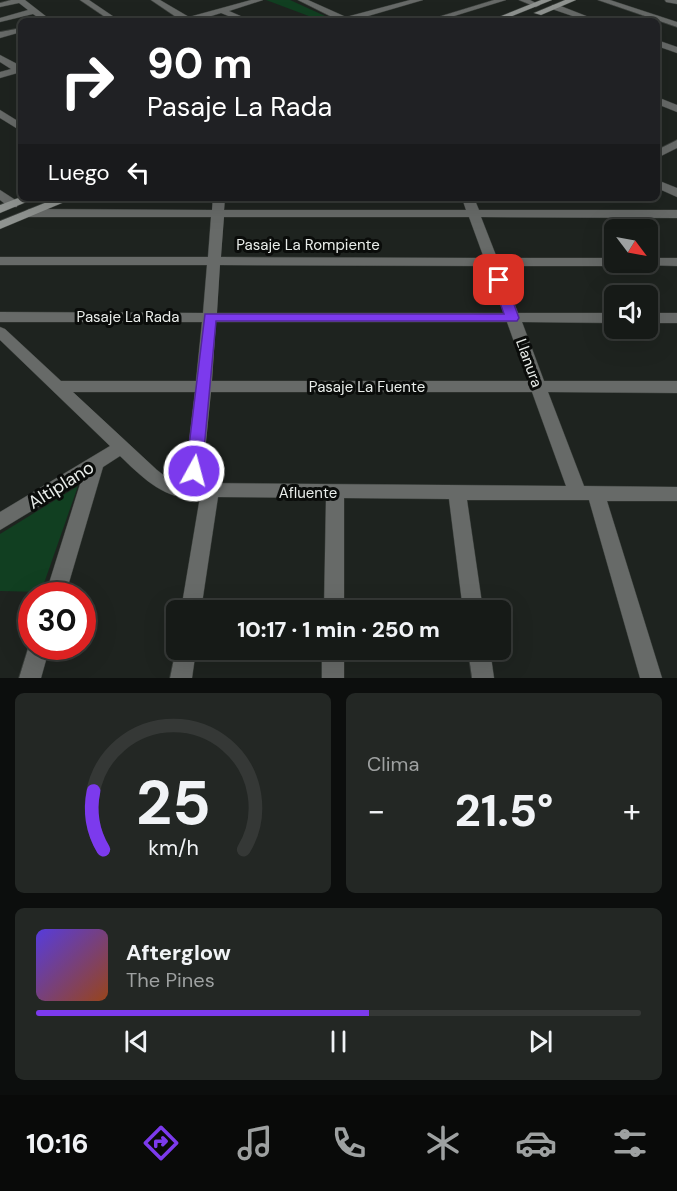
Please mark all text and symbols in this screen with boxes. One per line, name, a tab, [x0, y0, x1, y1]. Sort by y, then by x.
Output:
text: 90 m	[147, 36, 253, 91]
icon: right	[48, 42, 126, 120]
text: Pasaje La Rada	[147, 89, 332, 124]
icon: left	[122, 156, 155, 189]
text: Luego	[48, 158, 110, 187]
north arrow	[604, 219, 658, 273]
map controls	[604, 219, 658, 339]
street label: Pasaje La Rompiente	[236, 235, 380, 255]
pin	[473, 254, 524, 305]
icon: arrive	[482, 263, 515, 296]
button: sound	[604, 285, 658, 339]
street label: Pasaje La Rada	[77, 307, 179, 327]
street label: Llanura	[511, 336, 547, 390]
street label: Pasaje La Fuente	[309, 377, 425, 397]
position arrow	[162, 439, 226, 503]
street label: Altiplano	[24, 455, 98, 515]
street label: Afluente	[279, 483, 337, 503]
speed limit sign: 30	[18, 582, 96, 660]
text: 10:17 · 1 min · 250 m	[237, 615, 440, 644]
text: Clima	[367, 751, 419, 777]
text: 25	[136, 762, 210, 843]
text: 21.5°	[455, 781, 553, 840]
text: −	[367, 789, 385, 832]
text: +	[623, 789, 641, 832]
text: km/h	[148, 834, 198, 862]
text: Afterglow	[126, 938, 231, 967]
text: The Pines	[126, 967, 215, 993]
icon: previous	[120, 1025, 153, 1058]
icon: pause	[322, 1025, 355, 1058]
icon: next	[524, 1025, 557, 1058]
icon: directions	[140, 1122, 182, 1164]
icon: music	[234, 1122, 276, 1164]
icon: phone	[328, 1122, 370, 1164]
icon: climate	[422, 1122, 464, 1164]
icon: car	[515, 1122, 557, 1164]
icon: filters	[609, 1122, 651, 1164]
text: 10:16	[26, 1126, 89, 1161]

